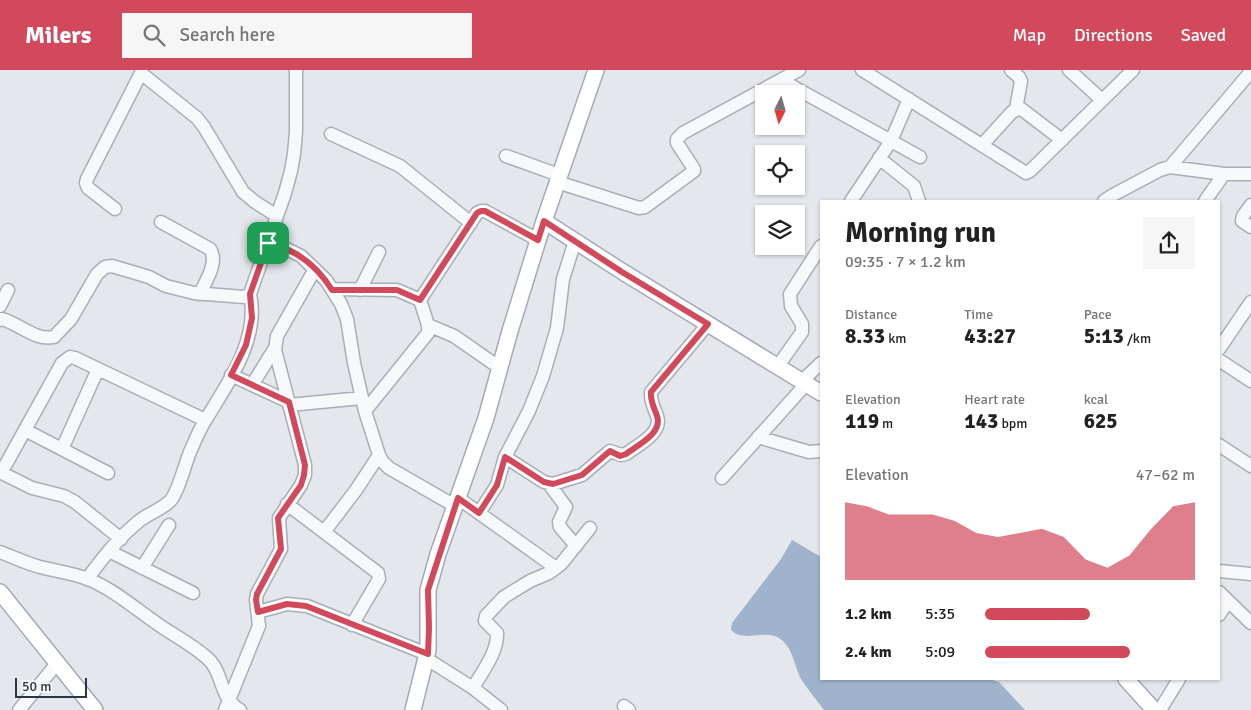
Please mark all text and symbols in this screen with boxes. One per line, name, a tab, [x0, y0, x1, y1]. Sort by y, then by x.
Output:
search box	[122, 13, 472, 58]
text: Milers	[25, 20, 92, 50]
icon: search	[140, 21, 168, 49]
text: Search here	[180, 23, 275, 47]
text: Map	[1013, 24, 1046, 46]
text: Directions	[1074, 24, 1153, 46]
text: Saved	[1181, 24, 1226, 46]
north arrow	[755, 85, 805, 135]
map controls	[755, 85, 805, 255]
button: locate	[755, 145, 805, 195]
button: layers	[755, 205, 805, 255]
text: Morning run	[845, 216, 996, 250]
button: share	[1143, 217, 1195, 269]
pin	[247, 222, 289, 264]
icon: arrive	[254, 229, 282, 257]
text: 09:35 · 7 × 1.2 km	[845, 252, 966, 272]
text: Distance	[845, 306, 897, 323]
text: Time	[964, 306, 993, 323]
text: Pace	[1084, 306, 1112, 323]
text: 8.33	[845, 323, 885, 349]
text: 43:27	[964, 323, 1016, 349]
text: 5:13	[1084, 323, 1124, 349]
text: km	[885, 330, 906, 347]
text: /km	[1124, 330, 1151, 347]
text: Elevation	[845, 391, 901, 408]
text: Heart rate	[964, 391, 1025, 408]
text: kcal	[1084, 391, 1108, 408]
text: 119	[845, 408, 879, 434]
text: 143	[964, 408, 998, 434]
text: 625	[1084, 408, 1118, 434]
text: m	[879, 415, 893, 432]
text: bpm	[998, 415, 1027, 432]
text: Elevation	[845, 465, 909, 485]
text: 47–62 m	[1136, 465, 1195, 485]
text: 1.2 km	[845, 604, 892, 624]
text: 5:35	[925, 604, 955, 624]
text: 2.4 km	[845, 642, 892, 662]
text: 5:09	[925, 642, 955, 662]
scale bar	[15, 675, 88, 698]
text: 50 m	[22, 678, 51, 695]

